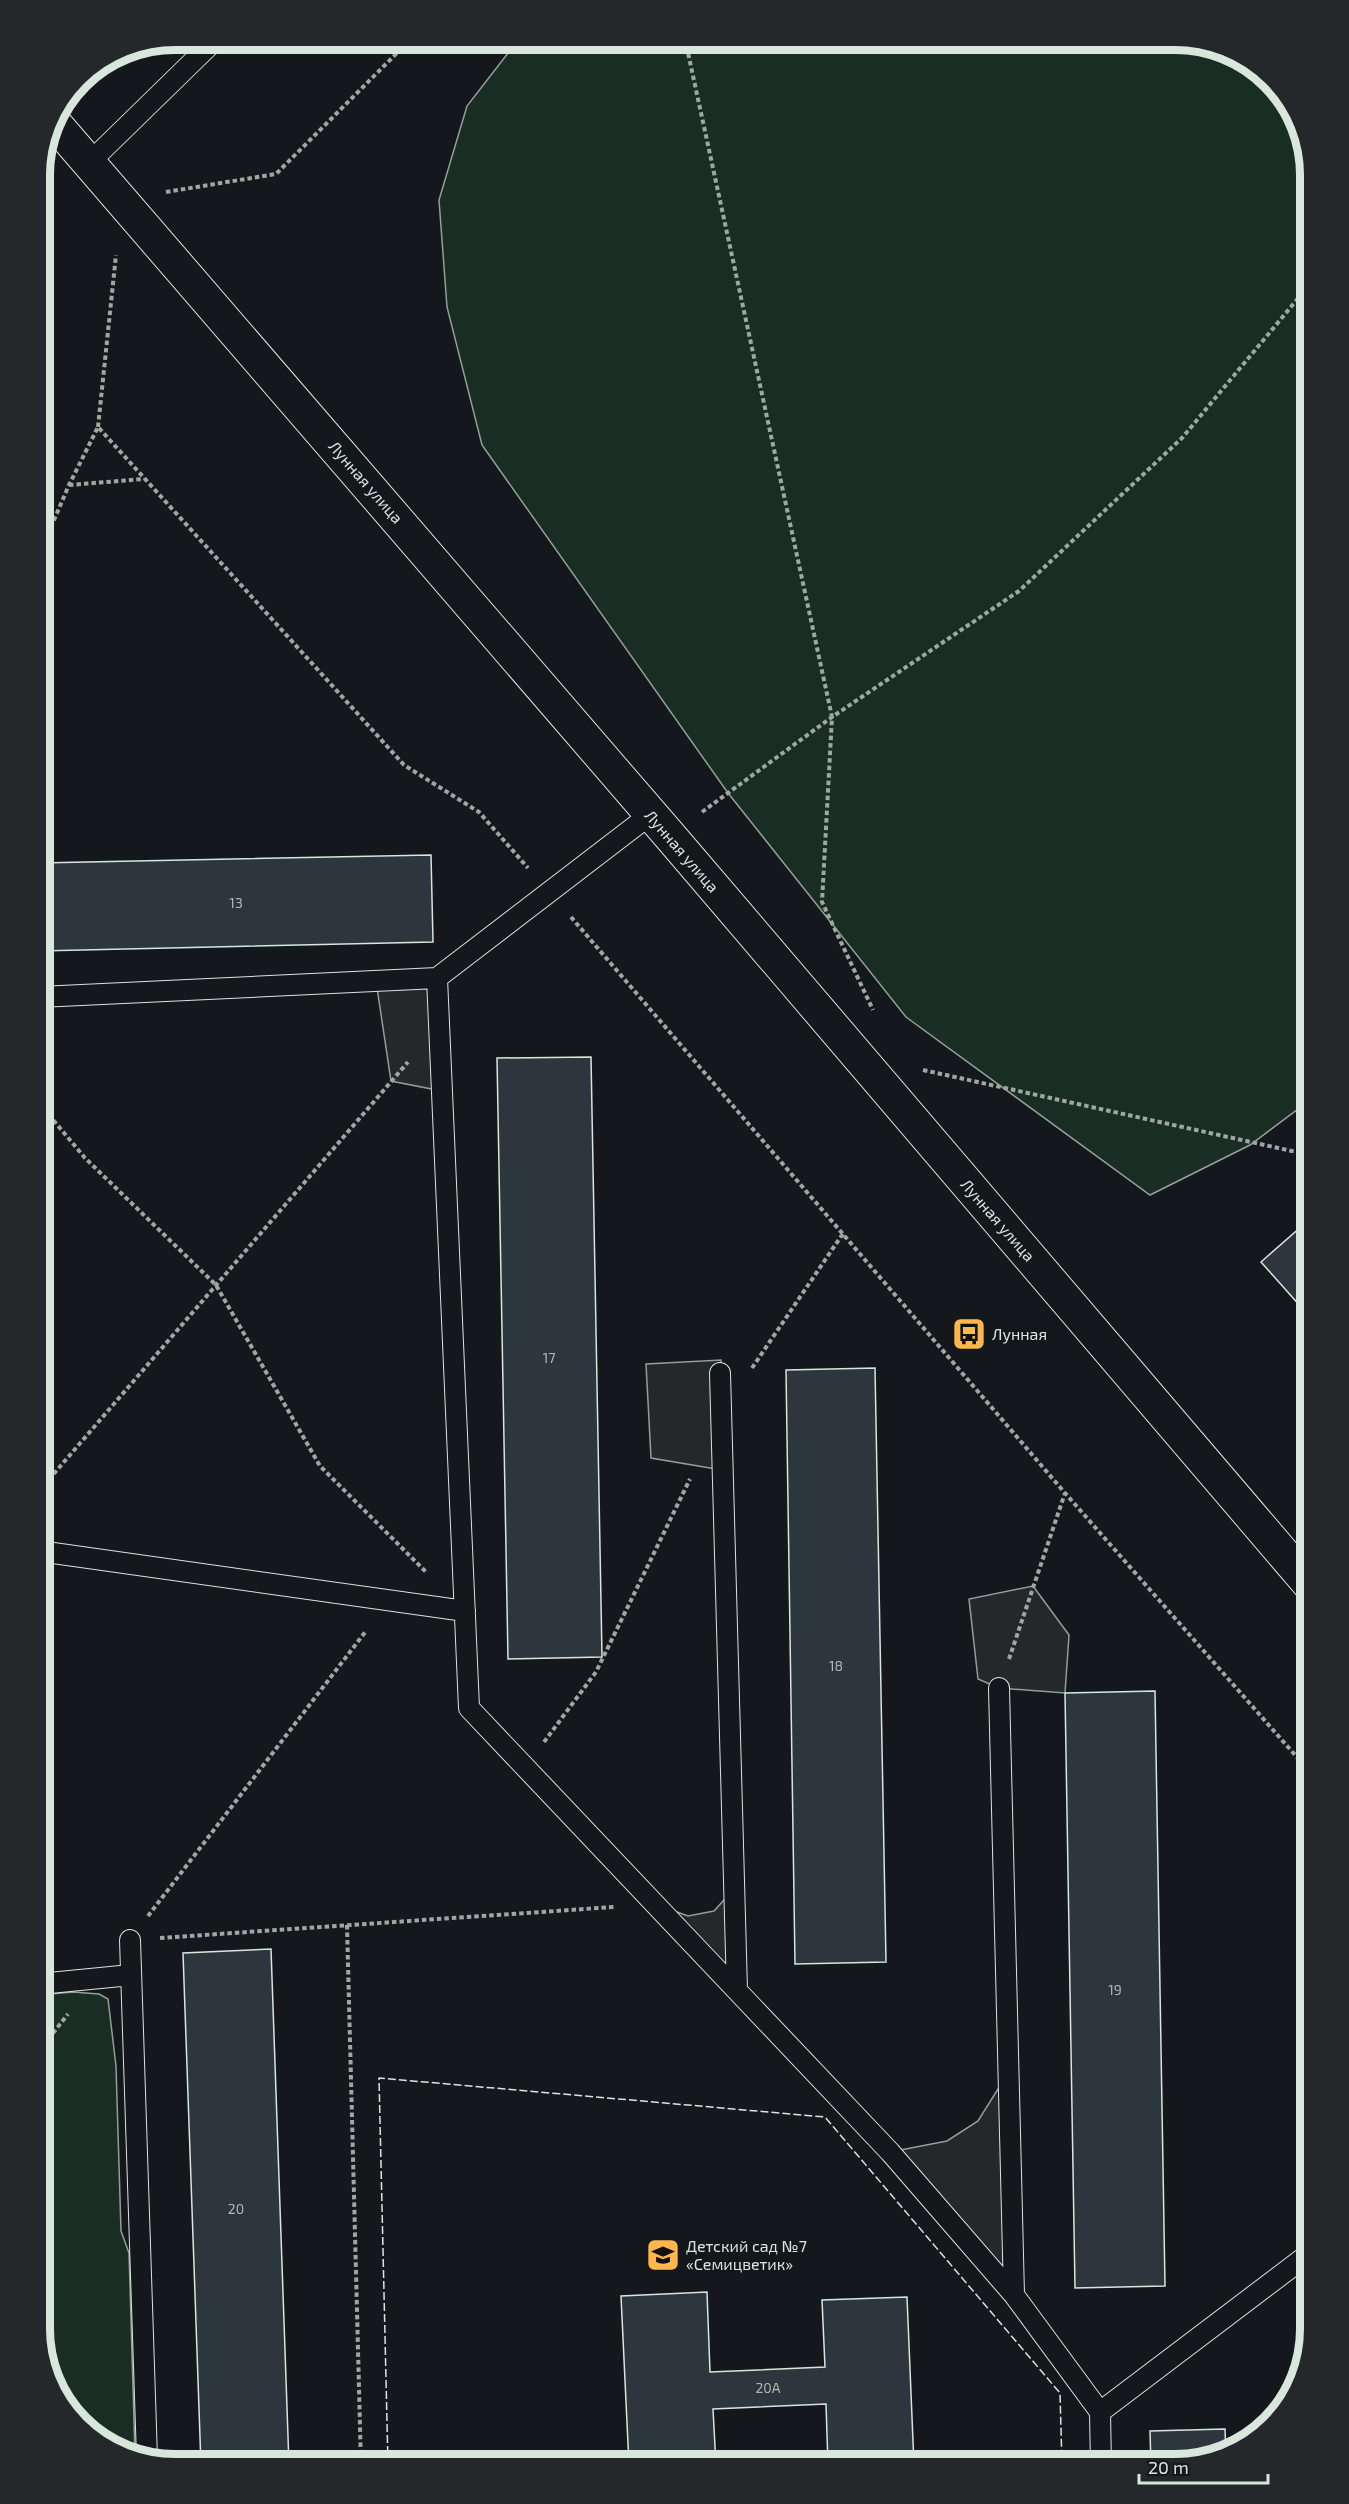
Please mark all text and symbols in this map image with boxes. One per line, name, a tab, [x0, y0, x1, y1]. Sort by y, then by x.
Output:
street label: Лунная улица	[325, 436, 407, 528]
street label: Лунная улица	[641, 805, 723, 897]
house number: 13	[229, 894, 243, 911]
street label: Лунная улица	[957, 1174, 1039, 1266]
bus stop icon: Лунная	[951, 1316, 987, 1352]
place label: Лунная	[992, 1324, 1047, 1344]
house number: 17	[543, 1349, 555, 1366]
house number: 18	[829, 1657, 843, 1674]
house number: 19	[1108, 1981, 1122, 1998]
house number: 20	[228, 2200, 244, 2217]
place label: Детский сад №7 «Семицветик»	[686, 2236, 807, 2273]
school or university icon: Детский сад №7 «Семицветик»	[645, 2237, 681, 2273]
house number: 20А	[755, 2379, 781, 2396]
scale bar	[1139, 2447, 1268, 2485]
text: 20 m	[1148, 2456, 1189, 2478]

